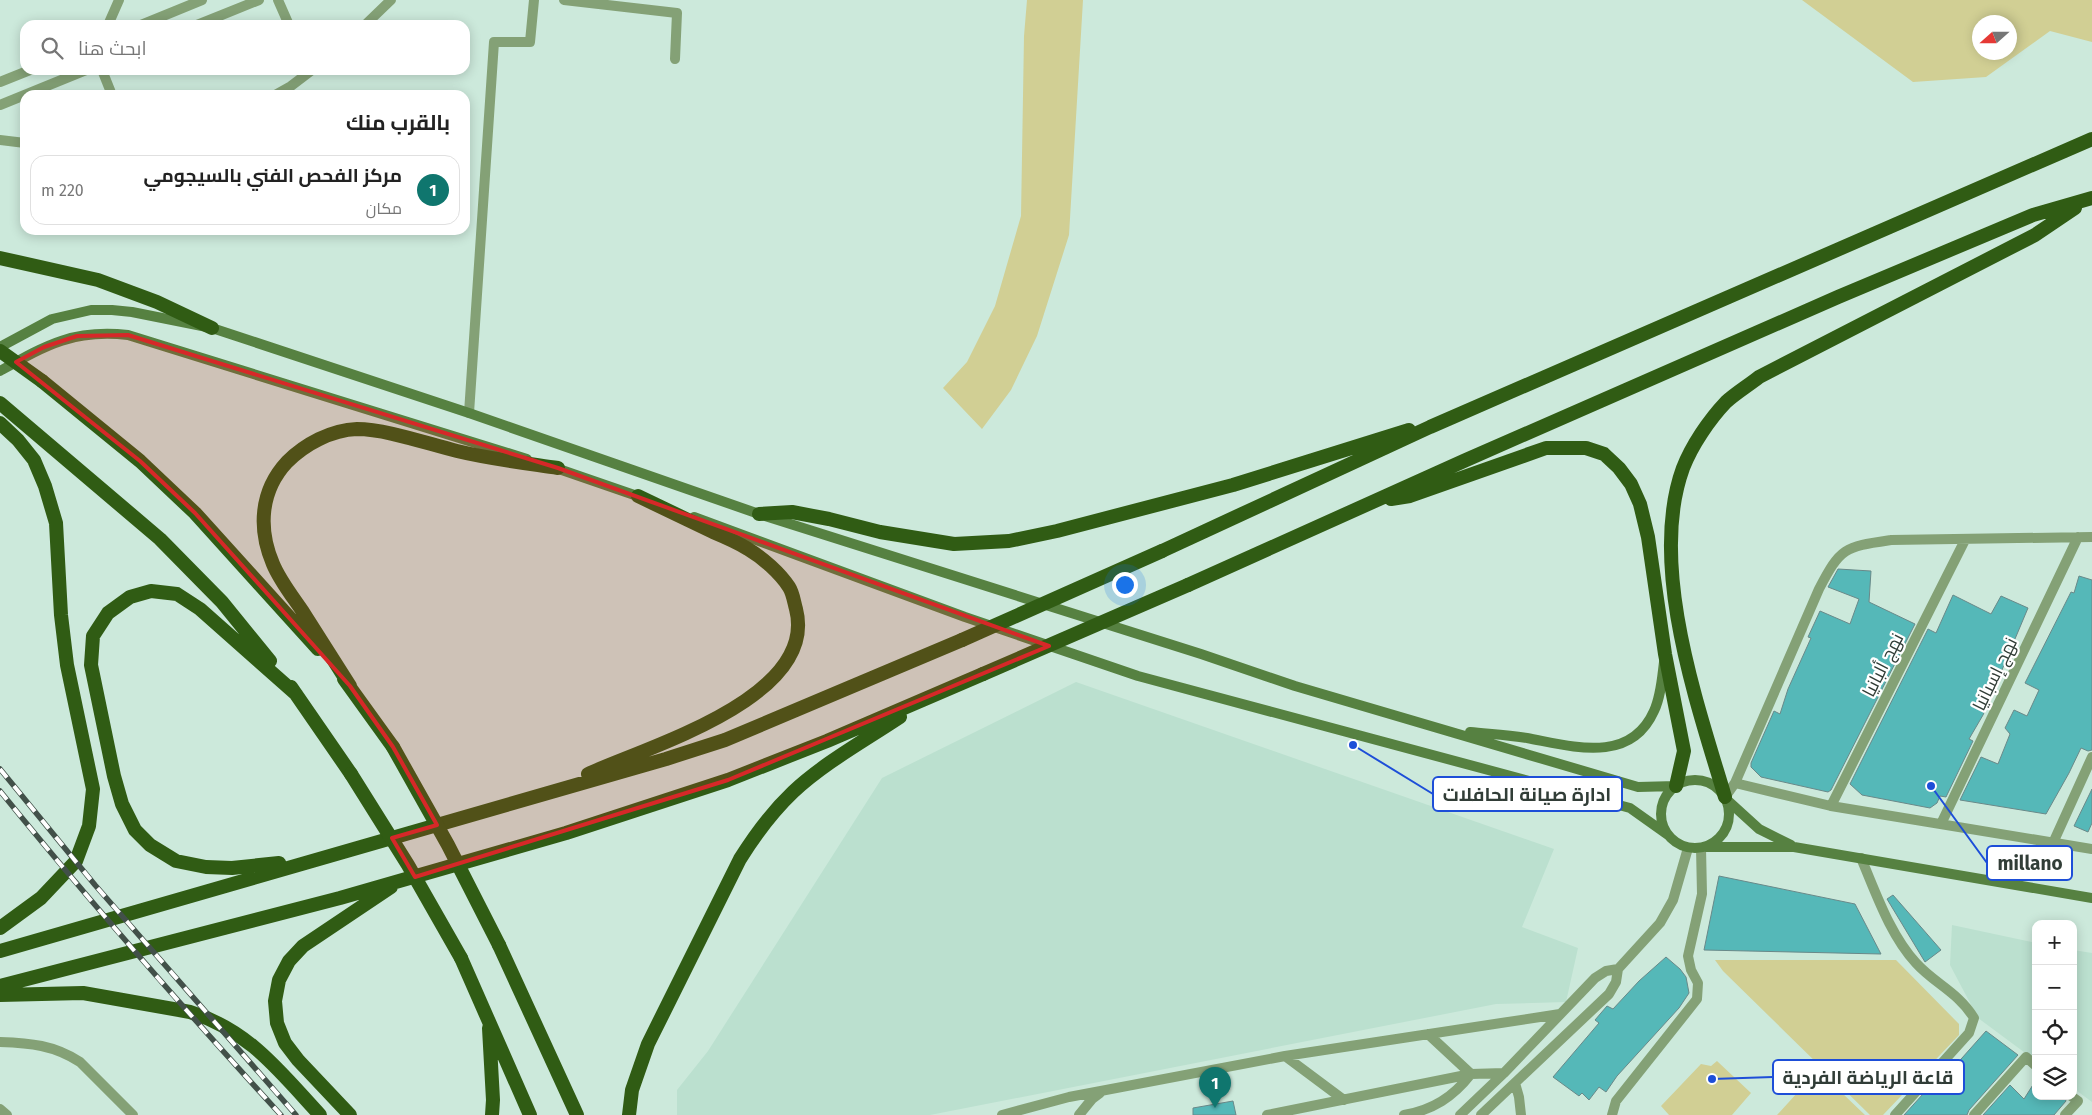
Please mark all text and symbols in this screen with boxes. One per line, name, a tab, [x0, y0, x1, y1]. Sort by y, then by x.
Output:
north arrow	[1972, 15, 2017, 60]
search box	[20, 20, 470, 75]
icon: search	[38, 34, 66, 62]
text: ابحث هنا	[78, 37, 147, 60]
text: بالقرب منك	[346, 110, 450, 136]
text: مركز الفحص الفني بالسيجومي	[144, 164, 402, 187]
text: 220 m	[41, 181, 84, 200]
text: 1	[429, 181, 437, 200]
text: مكان	[366, 199, 402, 218]
your location	[1112, 572, 1138, 598]
street label: نهج ألبانيا	[1858, 629, 1909, 701]
street label: نهج إسبانيا	[1968, 634, 2023, 715]
callout: ادارة صيانة الحافلات	[1433, 777, 1622, 811]
text: ادارة صيانة الحافلات	[1443, 783, 1611, 806]
callout: millano	[1987, 846, 2072, 880]
text: millano	[1997, 852, 2063, 875]
map controls	[2032, 920, 2077, 1100]
button: +	[2032, 920, 2077, 965]
button: −	[2032, 965, 2077, 1010]
button: locate	[2032, 1010, 2077, 1055]
button: layers	[2032, 1055, 2077, 1100]
callout: قاعة الرياضة الفردية	[1773, 1060, 1964, 1094]
text: قاعة الرياضة الفردية	[1783, 1066, 1953, 1089]
pin: 1	[1199, 1067, 1231, 1108]

